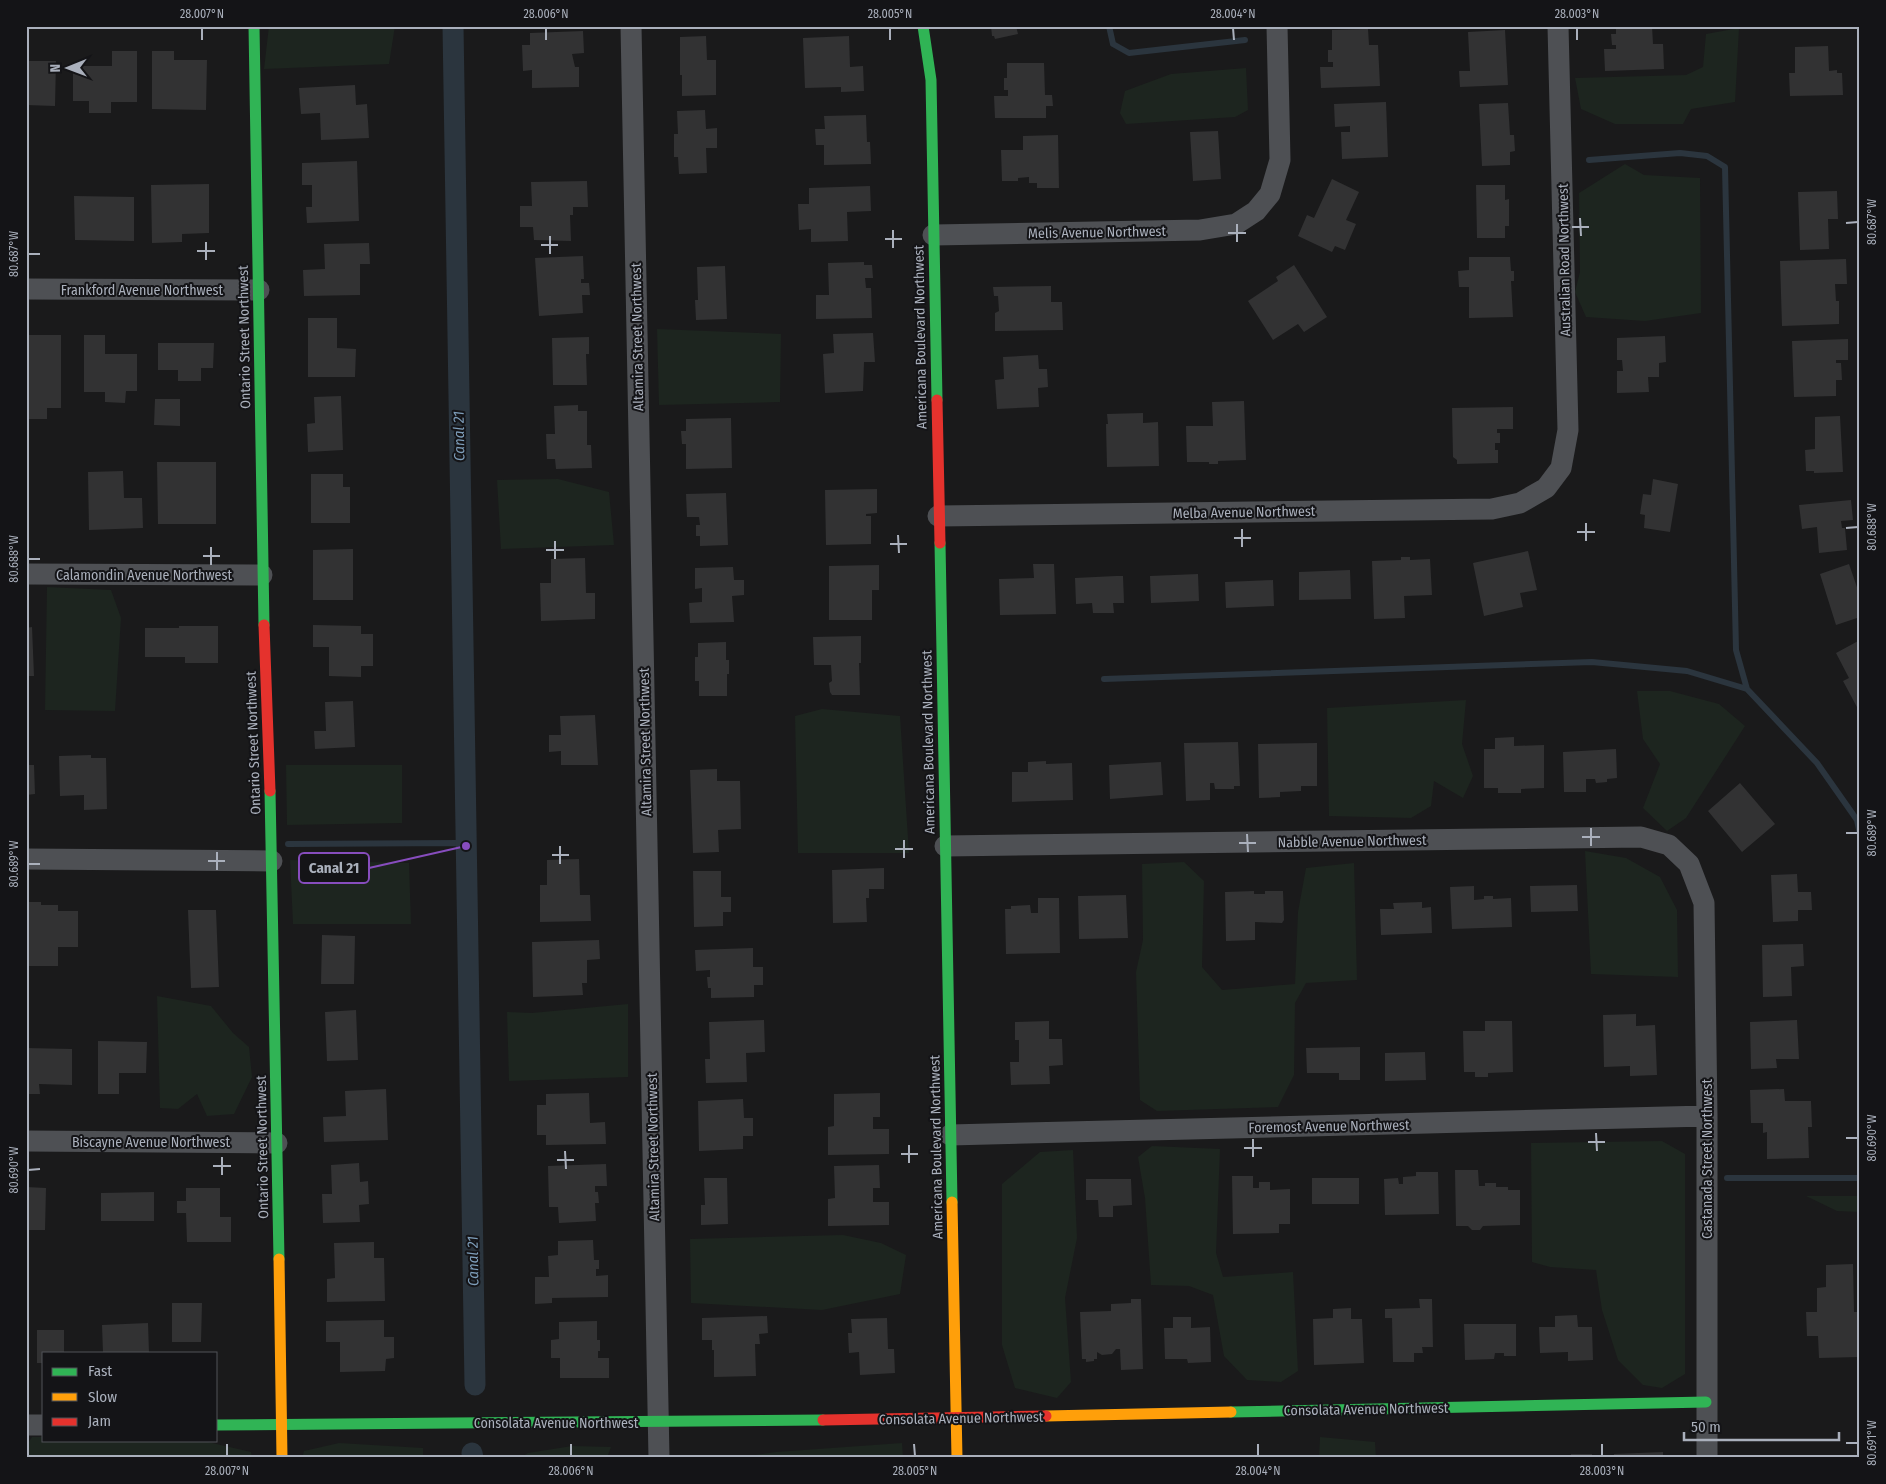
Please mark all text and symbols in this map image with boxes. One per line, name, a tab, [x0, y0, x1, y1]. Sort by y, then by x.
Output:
text: 28.007°N	[180, 7, 224, 21]
text: 28.006°N	[524, 7, 568, 21]
text: 28.005°N	[868, 7, 912, 21]
text: 28.004°N	[1211, 7, 1255, 21]
text: 28.003°N	[1555, 7, 1599, 21]
north arrow	[42, 42, 92, 92]
text: N	[47, 64, 64, 73]
street label: Australian Road Northwest	[1555, 183, 1574, 337]
text: 80.687°W	[1865, 199, 1879, 245]
street label: Melis Avenue Northwest	[1028, 223, 1167, 242]
text: 80.687°W	[7, 231, 21, 277]
street label: Americana Boulevard Northwest	[910, 244, 931, 429]
street label: Altamira Street Northwest	[628, 262, 647, 411]
street label: Ontario Street Northwest	[235, 265, 254, 409]
street label: Frankford Avenue Northwest	[61, 282, 224, 299]
water label: Canal 21	[450, 411, 468, 461]
street label: Melba Avenue Northwest	[1172, 503, 1316, 522]
text: 80.688°W	[1865, 503, 1879, 551]
text: 80.688°W	[7, 535, 21, 583]
street label: Calamondin Avenue Northwest	[56, 567, 232, 584]
street label: Americana Boulevard Northwest	[918, 649, 939, 834]
street label: Altamira Street Northwest	[636, 667, 655, 816]
street label: Ontario Street Northwest	[242, 670, 265, 815]
text: 80.689°W	[1865, 810, 1879, 856]
street label: Nabble Avenue Northwest	[1277, 832, 1427, 851]
text: 80.689°W	[7, 841, 21, 887]
callout: Canal 21	[299, 853, 369, 883]
text: Canal 21	[309, 859, 359, 877]
street label: Americana Boulevard Northwest	[926, 1054, 947, 1239]
street label: Altamira Street Northwest	[644, 1072, 663, 1221]
street label: Ontario Street Northwest	[253, 1075, 272, 1219]
street label: Castanada Street Northwest	[1699, 1079, 1716, 1239]
text: 80.690°W	[1865, 1114, 1879, 1162]
street label: Foremost Avenue Northwest	[1248, 1117, 1410, 1136]
street label: Biscayne Avenue Northwest	[72, 1134, 231, 1151]
text: 80.690°W	[7, 1146, 21, 1194]
water label: Canal 21	[464, 1236, 482, 1286]
legend	[42, 1352, 218, 1442]
text: Fast	[88, 1362, 112, 1380]
text: Slow	[88, 1388, 117, 1406]
street label: Consolata Avenue Northwest	[1283, 1400, 1449, 1419]
street label: Consolata Avenue Northwest	[878, 1409, 1044, 1428]
scale bar	[1684, 1409, 1838, 1441]
text: Jam	[88, 1412, 111, 1430]
street label: Consolata Avenue Northwest	[474, 1415, 639, 1432]
text: 50 m	[1691, 1418, 1721, 1436]
text: 80.691°W	[1865, 1420, 1879, 1466]
text: 28.007°N	[205, 1464, 249, 1478]
text: 28.006°N	[549, 1464, 593, 1478]
text: 28.005°N	[893, 1464, 937, 1478]
text: 28.004°N	[1236, 1464, 1280, 1478]
text: 28.003°N	[1580, 1464, 1624, 1478]

